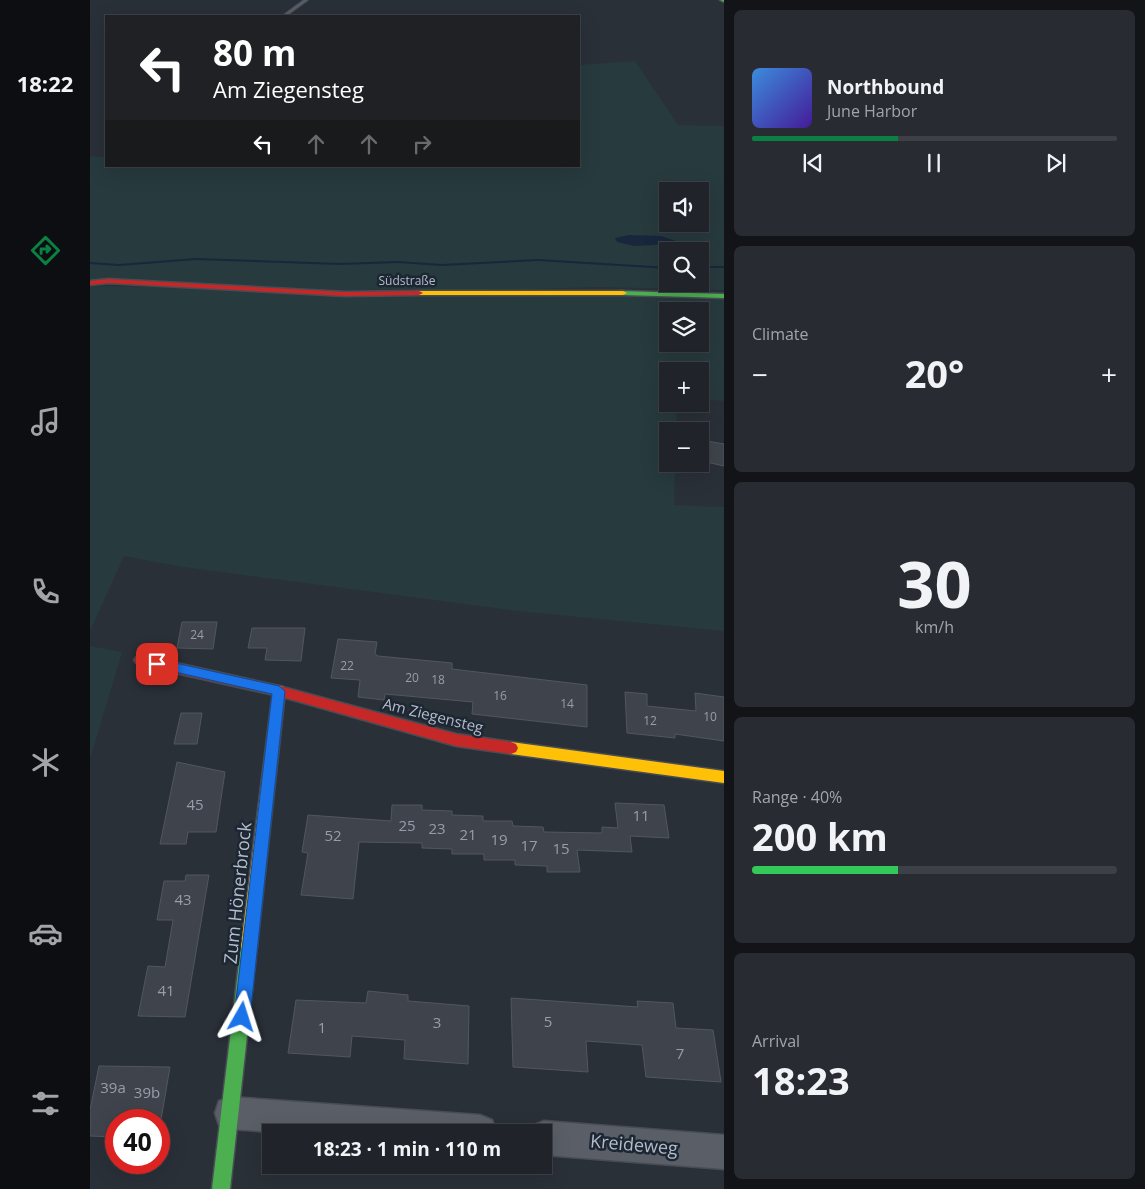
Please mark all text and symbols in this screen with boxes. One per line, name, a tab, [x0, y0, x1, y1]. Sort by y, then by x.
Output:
text: 80 m	[213, 29, 296, 76]
icon: left	[130, 35, 195, 100]
text: 18:22	[17, 68, 73, 98]
text: Am Ziegensteg	[213, 74, 364, 104]
text: Northbound	[827, 74, 944, 100]
text: June Harbor	[827, 100, 917, 122]
icon: left	[249, 130, 277, 158]
icon: ahead	[302, 130, 330, 158]
icon: ahead	[355, 130, 383, 158]
icon: right	[408, 130, 436, 158]
icon: previous	[799, 149, 827, 177]
icon: pause	[920, 149, 948, 177]
icon: next	[1042, 149, 1070, 177]
map controls	[659, 182, 709, 472]
button: sound	[659, 182, 709, 232]
icon: directions	[28, 233, 63, 268]
button: search	[659, 242, 709, 292]
street label: Südstraße	[378, 272, 436, 289]
button: layers	[659, 302, 709, 352]
text: Climate	[752, 323, 809, 345]
text: 20°	[905, 347, 964, 399]
text: −	[752, 355, 768, 393]
text: +	[1101, 355, 1117, 393]
button: +	[659, 362, 709, 412]
icon: music	[28, 404, 63, 439]
button: −	[659, 422, 709, 472]
text: 30	[897, 539, 972, 627]
icon: phone	[28, 574, 63, 609]
text: km/h	[915, 616, 954, 638]
house number: 24	[190, 626, 204, 643]
pin	[136, 643, 178, 685]
icon: arrive	[143, 650, 171, 678]
house number: 22	[340, 657, 354, 674]
house number: 20	[405, 669, 419, 686]
house number: 18	[431, 671, 445, 688]
house number: 16	[493, 687, 507, 704]
street label: Am Ziegensteg	[381, 693, 486, 737]
house number: 14	[560, 695, 574, 712]
house number: 10	[703, 708, 717, 725]
house number: 12	[643, 712, 657, 729]
icon: climate	[28, 745, 63, 780]
text: Range · 40%	[752, 786, 842, 808]
house number: 45	[186, 794, 204, 814]
house number: 11	[632, 805, 650, 825]
text: 200 km	[752, 810, 888, 862]
house number: 25	[398, 815, 416, 835]
house number: 23	[428, 818, 446, 838]
street label: Zum Hönerbrock	[218, 820, 256, 965]
house number: 21	[459, 824, 477, 844]
house number: 52	[324, 825, 342, 845]
house number: 19	[490, 829, 508, 849]
house number: 17	[520, 835, 538, 855]
house number: 15	[552, 838, 570, 858]
house number: 43	[174, 889, 192, 909]
icon: car	[28, 916, 63, 951]
house number: 41	[157, 980, 175, 1000]
position arrow	[215, 990, 267, 1042]
house number: 5	[544, 1011, 552, 1031]
house number: 3	[433, 1012, 441, 1032]
house number: 1	[318, 1017, 326, 1037]
text: Arrival	[752, 1030, 800, 1052]
house number: 7	[676, 1043, 684, 1063]
text: 18:23	[752, 1054, 850, 1106]
house number: 39a	[100, 1077, 126, 1097]
house number: 39b	[134, 1082, 160, 1102]
icon: filters	[28, 1086, 63, 1121]
speed limit sign: 40	[105, 1109, 170, 1174]
street label: Kreideweg	[589, 1128, 679, 1160]
text: 18:23 · 1 min · 110 m	[313, 1136, 501, 1162]

